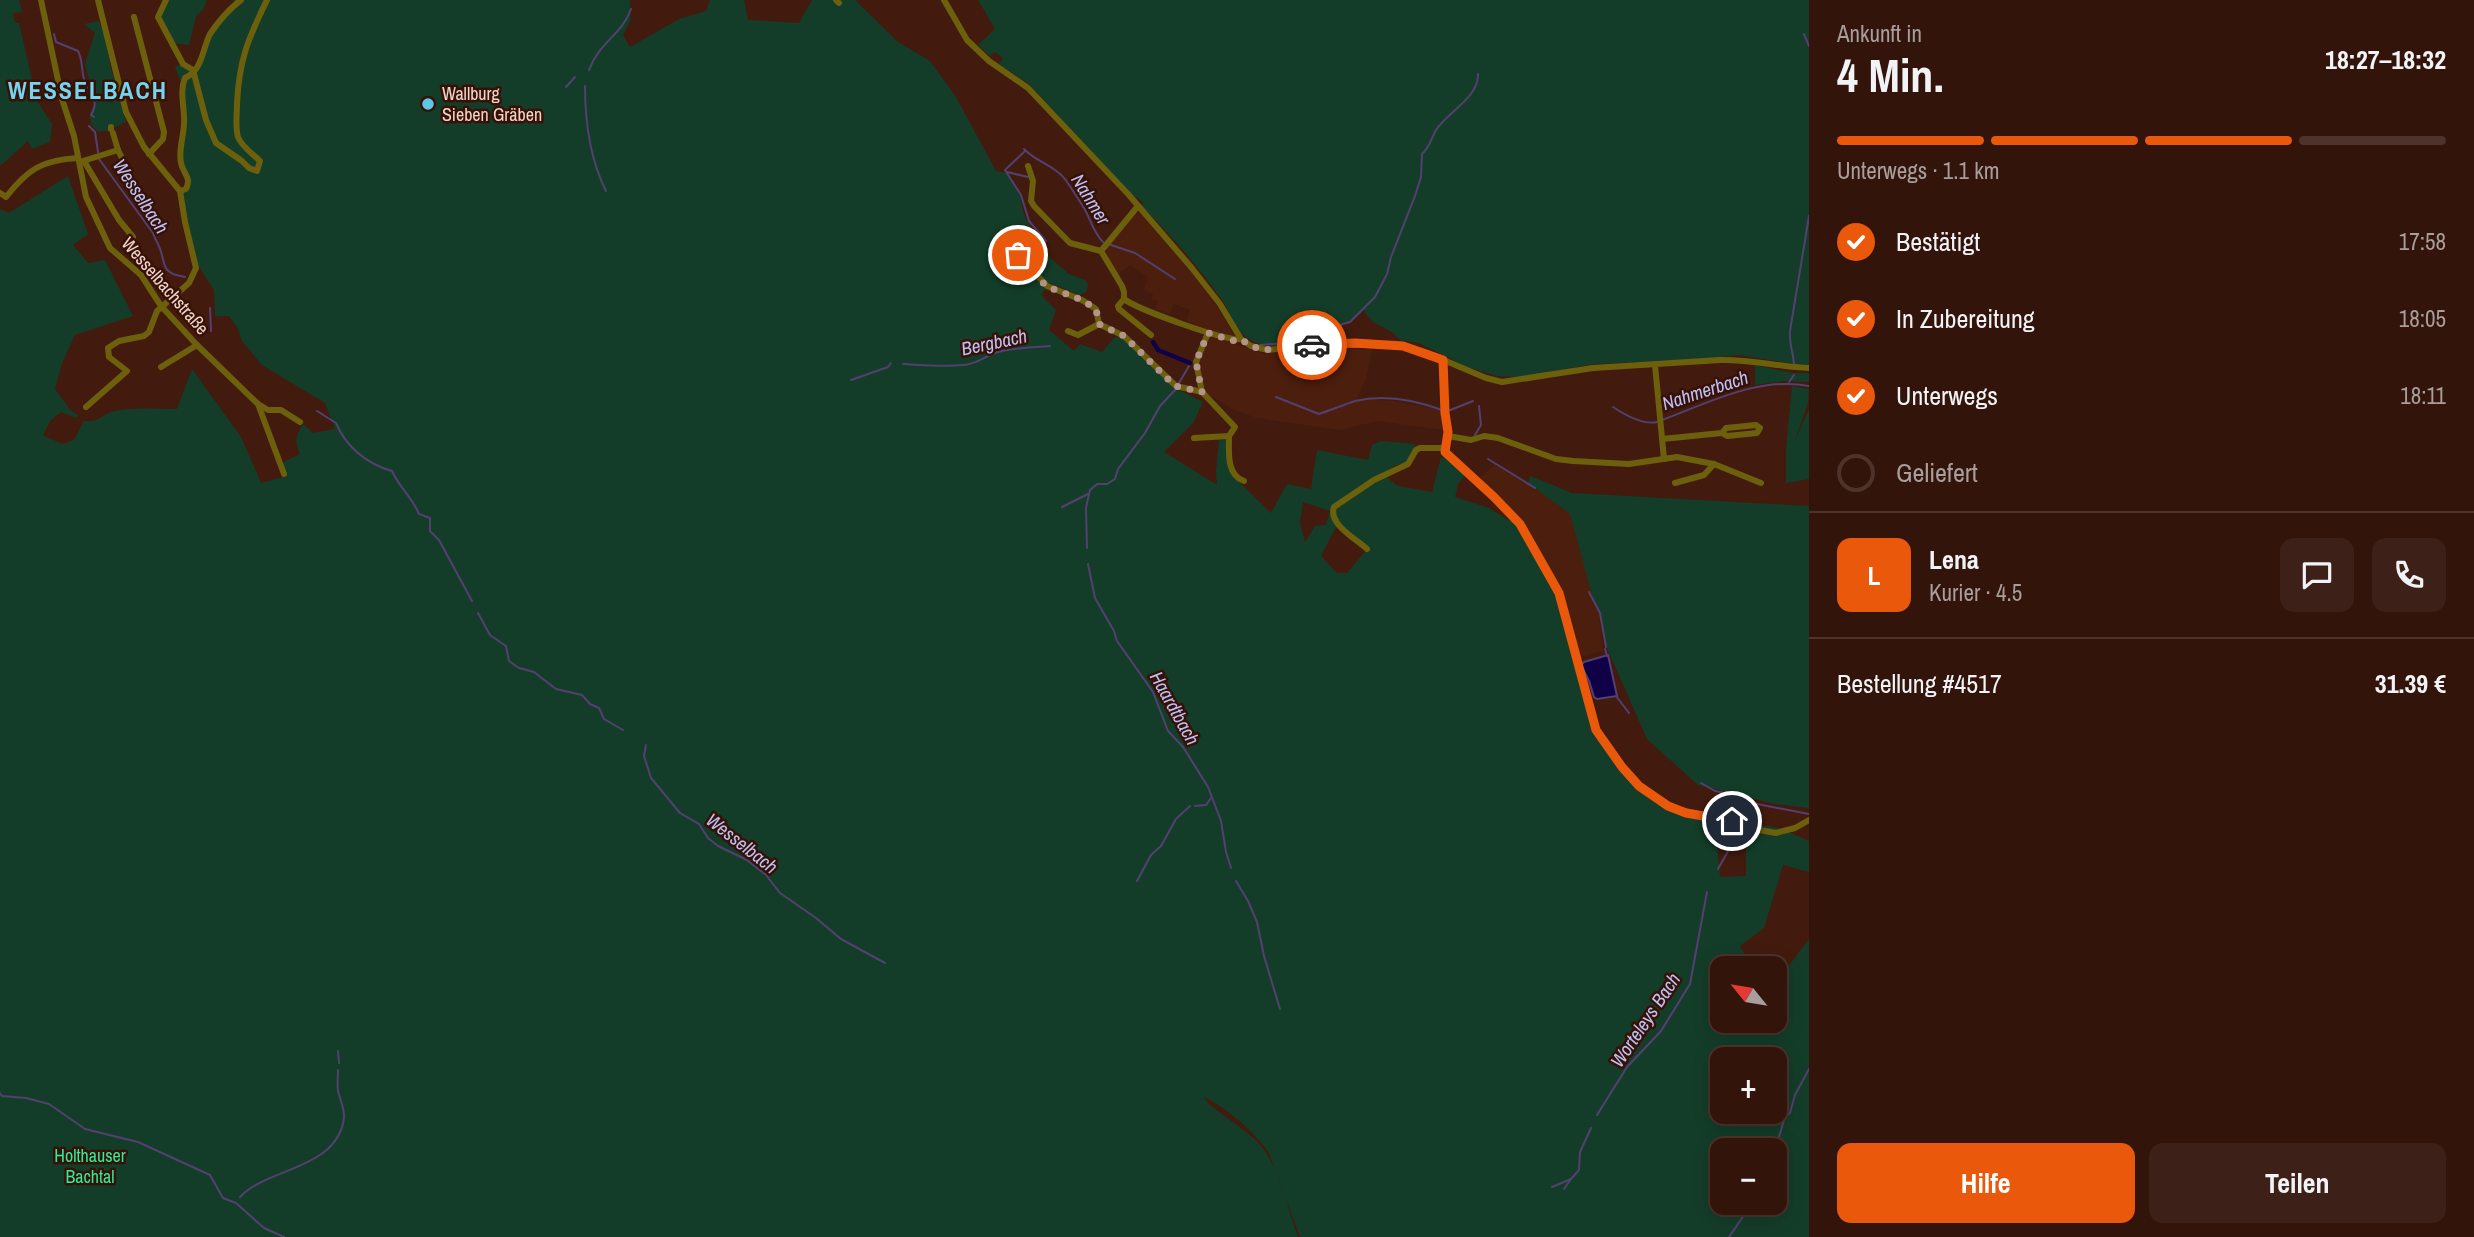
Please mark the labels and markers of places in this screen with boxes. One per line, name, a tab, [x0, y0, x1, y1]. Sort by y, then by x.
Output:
place label: Wallburg Sieben Gräben	[442, 81, 542, 127]
marker: Wallburg Sieben Gräben	[420, 96, 436, 112]
pin	[988, 225, 1048, 285]
pin	[1702, 791, 1762, 851]

